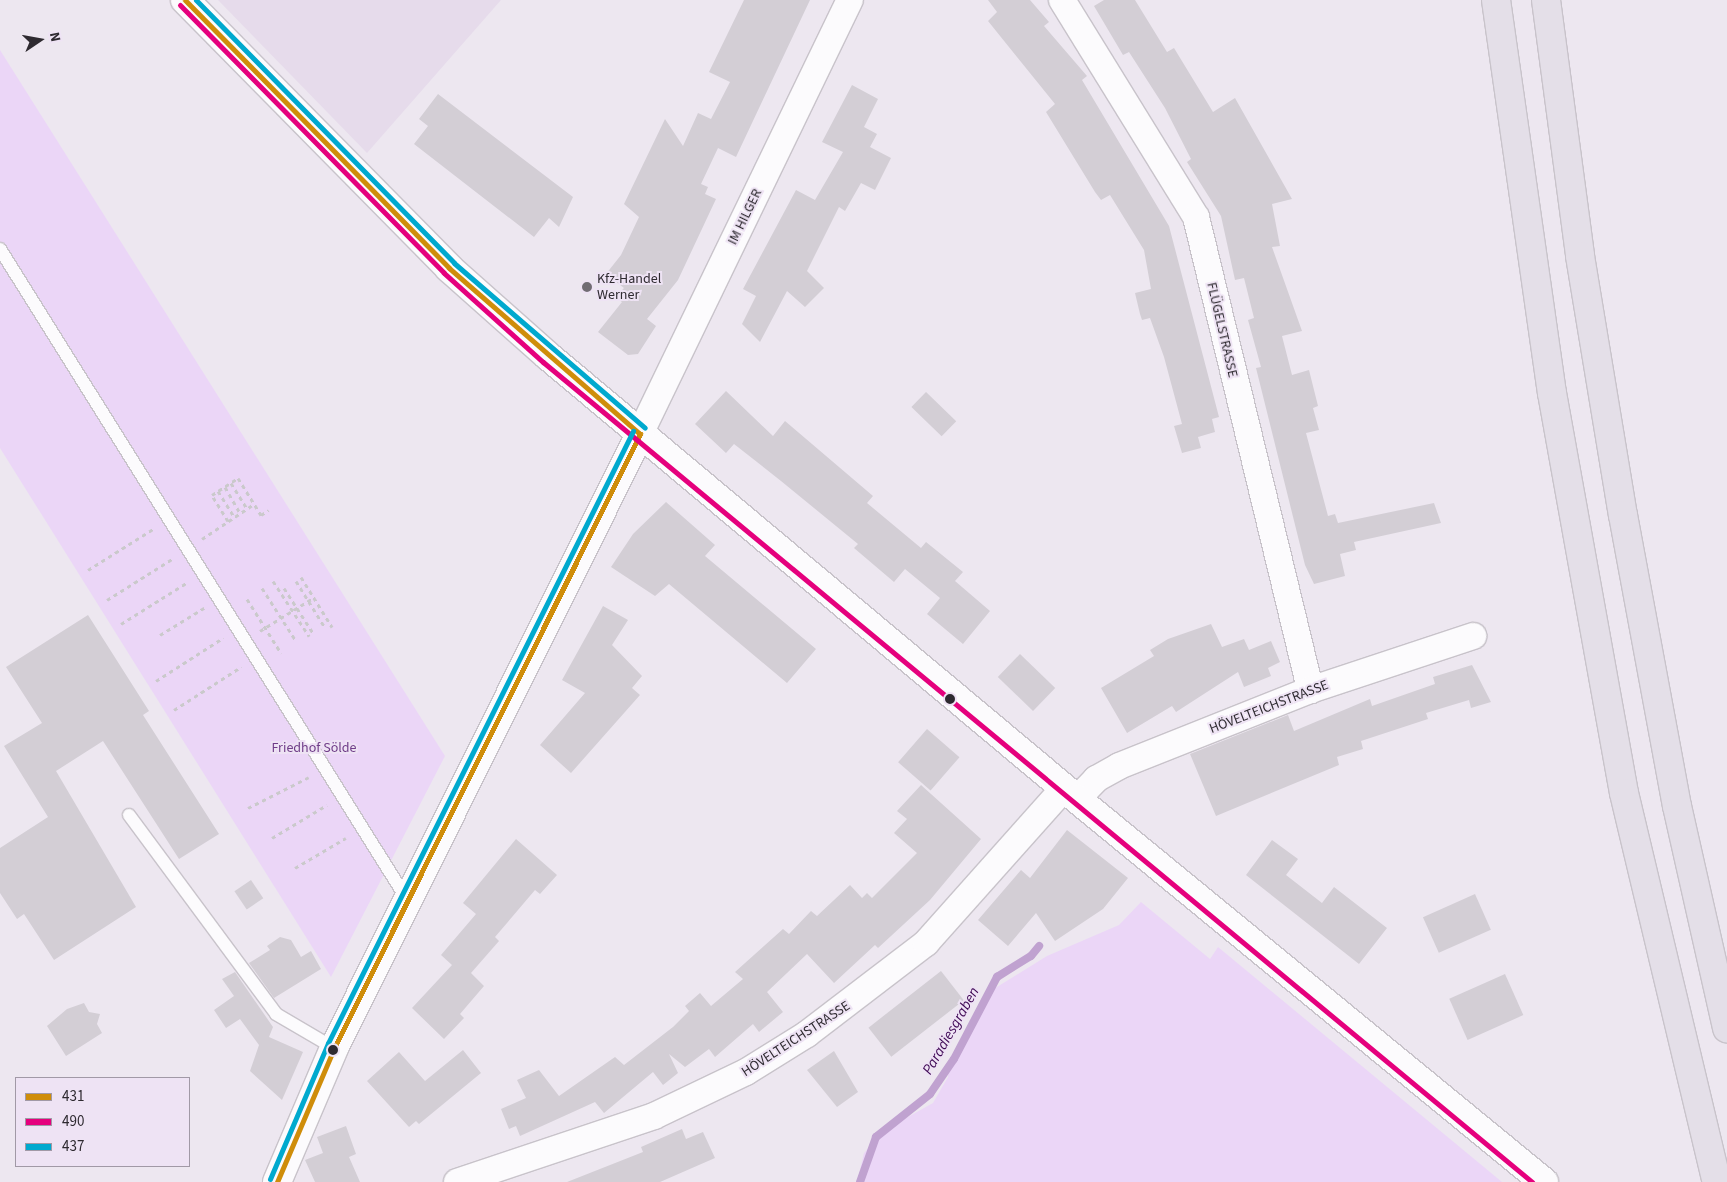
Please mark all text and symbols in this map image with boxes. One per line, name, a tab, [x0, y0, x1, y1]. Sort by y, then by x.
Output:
north arrow	[15, 15, 65, 65]
text: N	[44, 30, 65, 44]
street label: IM HILGER	[724, 186, 766, 248]
place label: Kfz-Handel Werner	[597, 271, 661, 304]
marker: Kfz-Handel Werner	[581, 281, 593, 293]
street label: FLÜGELSTRASSE	[1203, 281, 1241, 379]
street label: HÖVELTEICHSTRASSE	[1207, 677, 1331, 737]
unlabelled marker	[945, 694, 955, 704]
park label: Friedhof Sölde	[271, 740, 357, 756]
water label: Paradiesgraben	[919, 984, 983, 1078]
street label: HÖVELTEICHSTRASSE	[739, 998, 853, 1080]
unlabelled marker	[328, 1045, 338, 1055]
legend	[15, 1077, 190, 1167]
text: 431	[62, 1086, 84, 1107]
text: 490	[62, 1111, 84, 1132]
text: 437	[62, 1136, 84, 1157]

